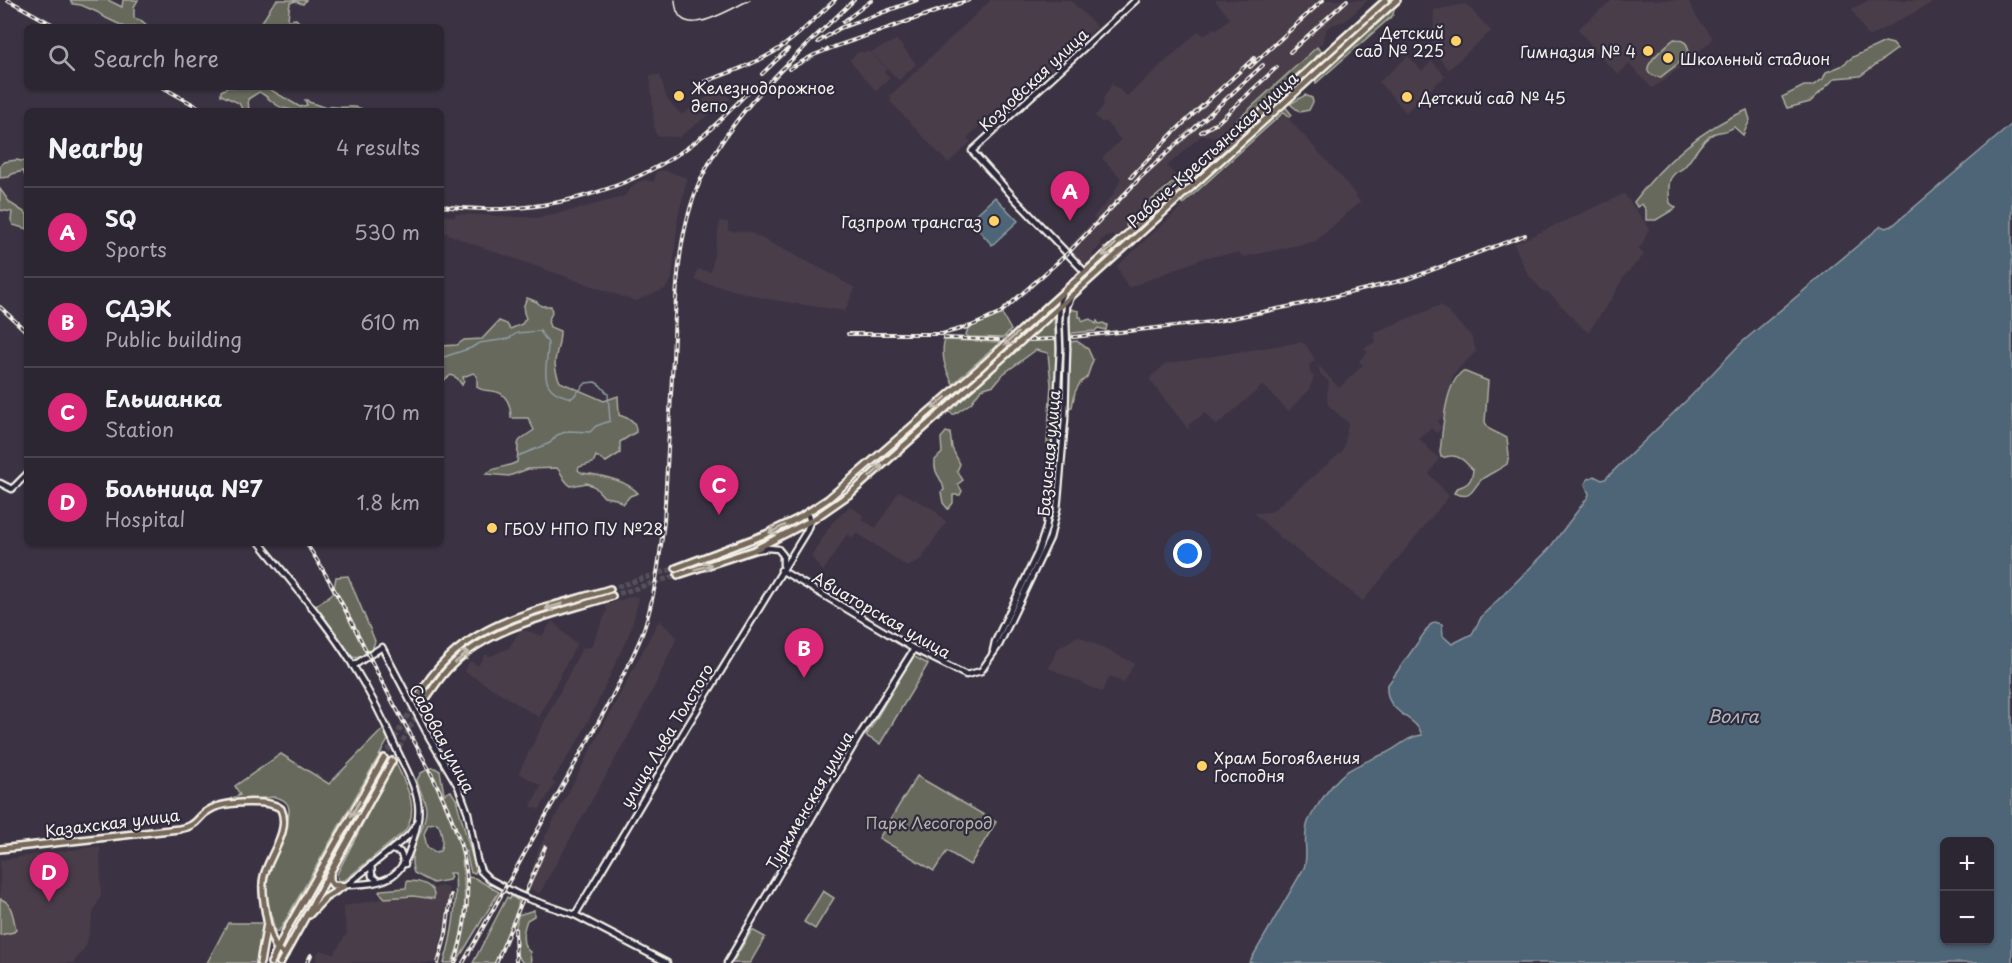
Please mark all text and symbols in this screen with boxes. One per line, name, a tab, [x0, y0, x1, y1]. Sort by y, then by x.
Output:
place label: Детский сад № 225	[1355, 20, 1444, 62]
street label: Козловская улица	[973, 22, 1093, 136]
search box	[24, 24, 444, 90]
marker: Детский сад № 225	[1449, 34, 1463, 48]
place label: Гимназия № 4	[1520, 39, 1636, 63]
icon: search	[45, 41, 78, 74]
text: Search here	[93, 41, 219, 74]
marker: Гимназия № 4	[1641, 44, 1655, 58]
place label: Школьный стадион	[1680, 46, 1830, 70]
marker: Школьный стадион	[1661, 51, 1675, 65]
street label: Рабоче-Крестьянская улица	[1121, 66, 1303, 232]
place label: Железнодорожное депо	[691, 75, 835, 117]
place label: Детский сад № 45	[1418, 85, 1566, 109]
marker: Железнодорожное депо	[672, 89, 686, 103]
marker: Детский сад № 45	[1400, 90, 1414, 104]
text: Nearby	[48, 128, 143, 167]
text: 4 results	[336, 132, 420, 162]
pin: A	[1050, 172, 1090, 221]
text: SQ	[105, 201, 136, 234]
place label: Газпром трансгаз	[841, 209, 982, 233]
marker: Газпром трансгаз	[987, 214, 1001, 228]
text: A	[60, 217, 75, 247]
text: 530 m	[354, 217, 420, 247]
text: Sports	[105, 234, 167, 264]
one-way arrow	[1102, 243, 1117, 257]
text: СДЭК	[105, 291, 172, 324]
text: B	[61, 307, 74, 337]
text: 610 m	[360, 307, 420, 337]
text: Public building	[105, 324, 242, 354]
one-way arrow	[1004, 332, 1019, 346]
text: Ельшанка	[105, 381, 222, 414]
street label: Базисная улица	[1031, 389, 1065, 517]
one-way arrow	[932, 396, 947, 410]
text: C	[60, 397, 75, 427]
text: 710 m	[363, 397, 420, 427]
text: Station	[105, 414, 174, 444]
one-way arrow	[868, 464, 883, 478]
pin: C	[700, 466, 738, 515]
text: Больница №7	[105, 471, 262, 504]
text: D	[60, 487, 75, 517]
text: 1.8 km	[357, 487, 420, 517]
text: Hospital	[105, 504, 185, 534]
place label: ГБОУ НПО ПУ №28	[504, 516, 664, 540]
marker: ГБОУ НПО ПУ №28	[485, 521, 499, 535]
one-way arrow	[769, 523, 787, 535]
your location	[1173, 539, 1202, 568]
one-way arrow	[693, 561, 712, 572]
street label: Авиаторская улица	[808, 564, 956, 664]
one-way arrow	[545, 601, 564, 612]
pin: B	[784, 628, 824, 678]
one-way arrow	[453, 650, 469, 663]
street label: улица Льва Толстого	[613, 658, 719, 812]
street label: Садовая улица	[404, 679, 482, 797]
water label: Волга	[1707, 702, 1759, 729]
street label: Туркменская улица	[759, 726, 859, 874]
place label: Храм Богоявления Господня	[1214, 745, 1360, 787]
marker: Храм Богоявления Господня	[1195, 759, 1209, 773]
one-way arrow	[349, 800, 361, 817]
street label: Казахская улица	[43, 802, 181, 842]
park label: Парк Лесогород	[865, 810, 993, 834]
map controls	[1940, 837, 1994, 945]
button: +	[1940, 837, 1994, 891]
pin: D	[29, 852, 68, 902]
button: −	[1940, 891, 1994, 945]

